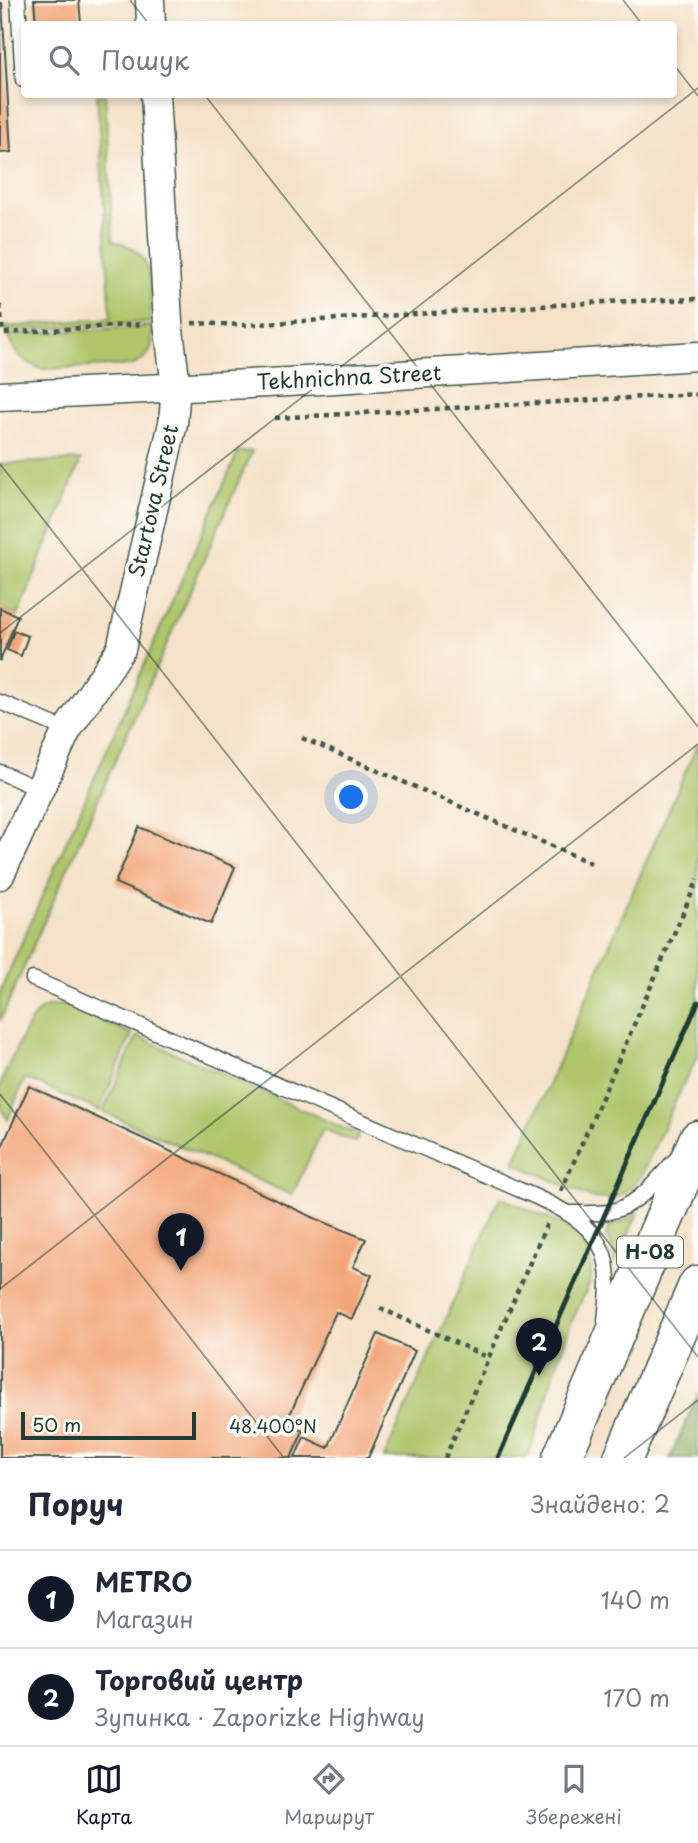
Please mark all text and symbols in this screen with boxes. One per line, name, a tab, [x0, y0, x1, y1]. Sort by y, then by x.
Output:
search box	[21, 21, 677, 98]
text: Пошук	[101, 40, 189, 79]
icon: search	[45, 41, 83, 79]
street label: Tekhnichna Street	[256, 355, 442, 397]
street label: Startova Street	[119, 421, 185, 580]
your location	[334, 780, 368, 814]
pin: 1	[158, 1213, 204, 1271]
road number: Н-08	[617, 1236, 683, 1268]
pin: 2	[516, 1318, 562, 1376]
scale bar	[21, 1409, 196, 1441]
text: 50 m	[32, 1410, 81, 1438]
text: 48.400°N	[229, 1412, 317, 1439]
text: Поруч	[28, 1481, 123, 1526]
text: Знайдено: 2	[531, 1486, 670, 1521]
text: METRO	[95, 1562, 192, 1601]
text: 1	[46, 1582, 57, 1617]
text: 140 m	[601, 1582, 670, 1617]
text: Магазин	[95, 1601, 194, 1636]
text: Торговий центр	[95, 1660, 303, 1699]
text: 2	[43, 1680, 59, 1715]
text: 170 m	[603, 1680, 670, 1715]
text: Зупинка · Zaporizke Highway	[95, 1699, 424, 1734]
tab: Карта	[76, 1760, 132, 1830]
tab: Маршрут	[284, 1760, 374, 1830]
tab: Збережені	[526, 1760, 622, 1830]

